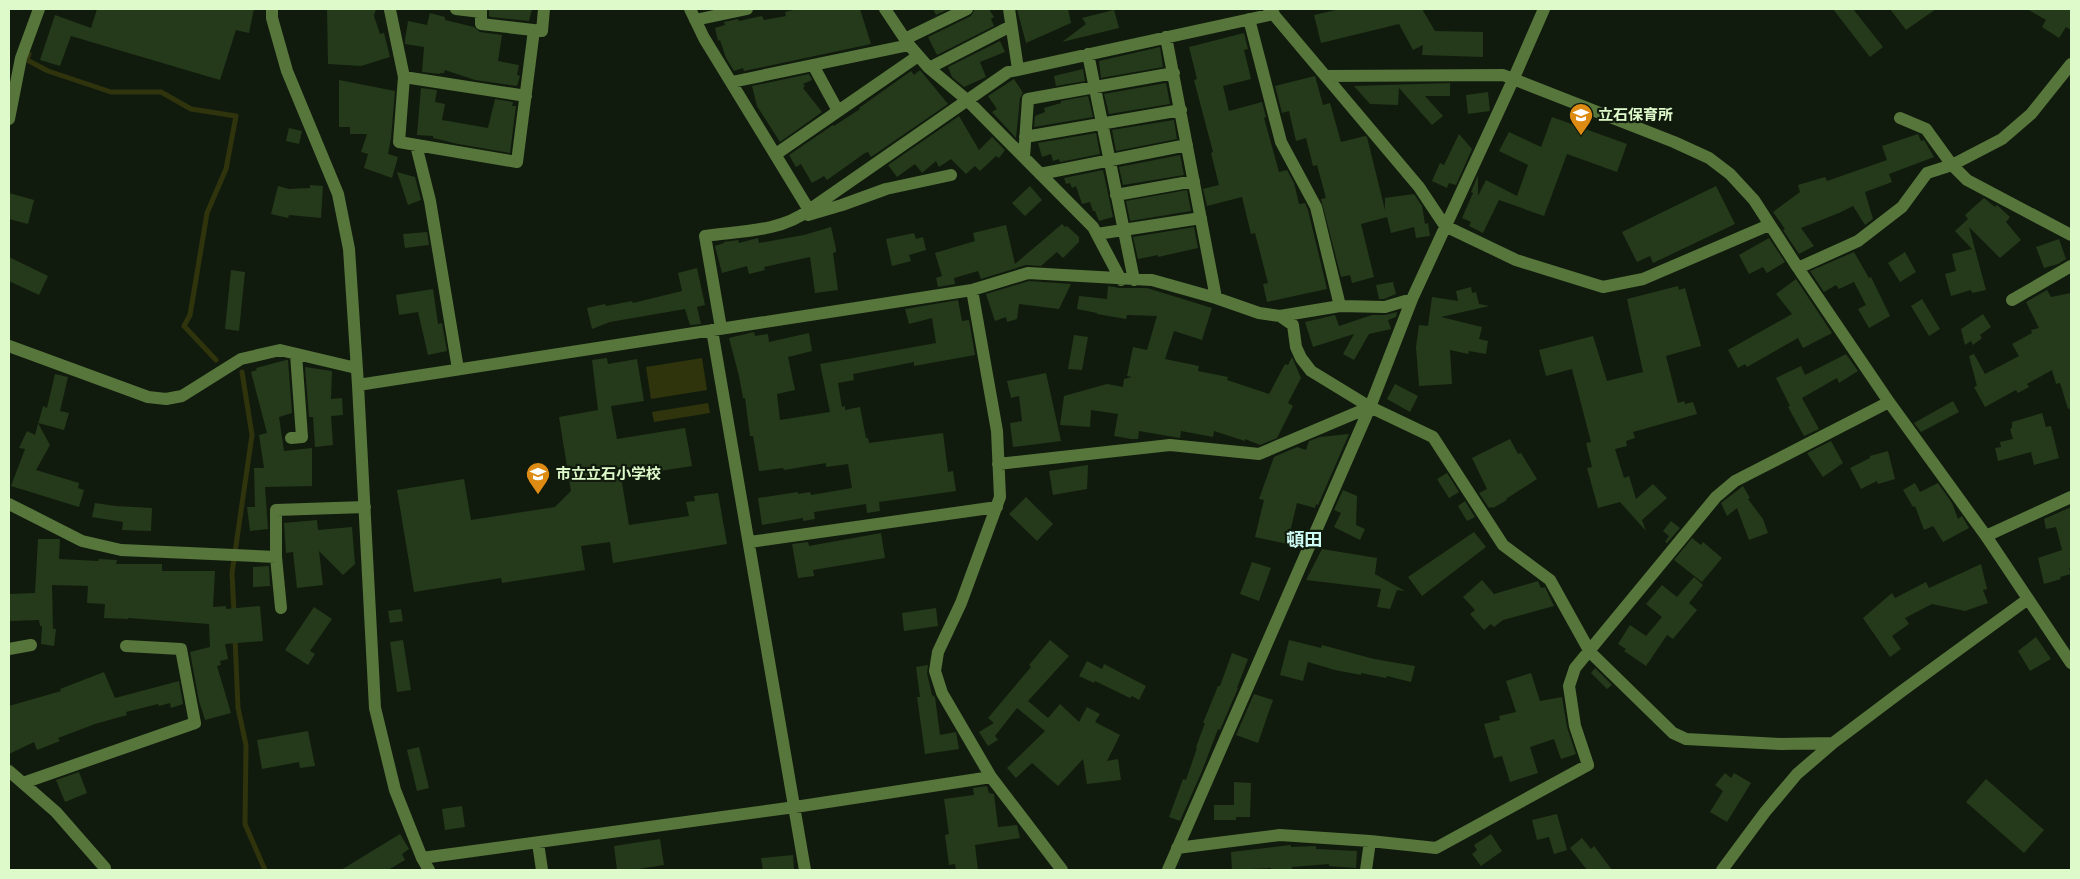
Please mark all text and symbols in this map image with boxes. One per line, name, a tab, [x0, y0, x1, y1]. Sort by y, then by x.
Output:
school or university icon: 立石保育所	[1568, 102, 1594, 136]
place label: 立石保育所	[1598, 105, 1673, 125]
school or university icon: 市立立石小学校	[525, 461, 551, 495]
place label: 市立立石小学校	[556, 464, 661, 484]
district label: 頓田	[1286, 528, 1322, 552]

